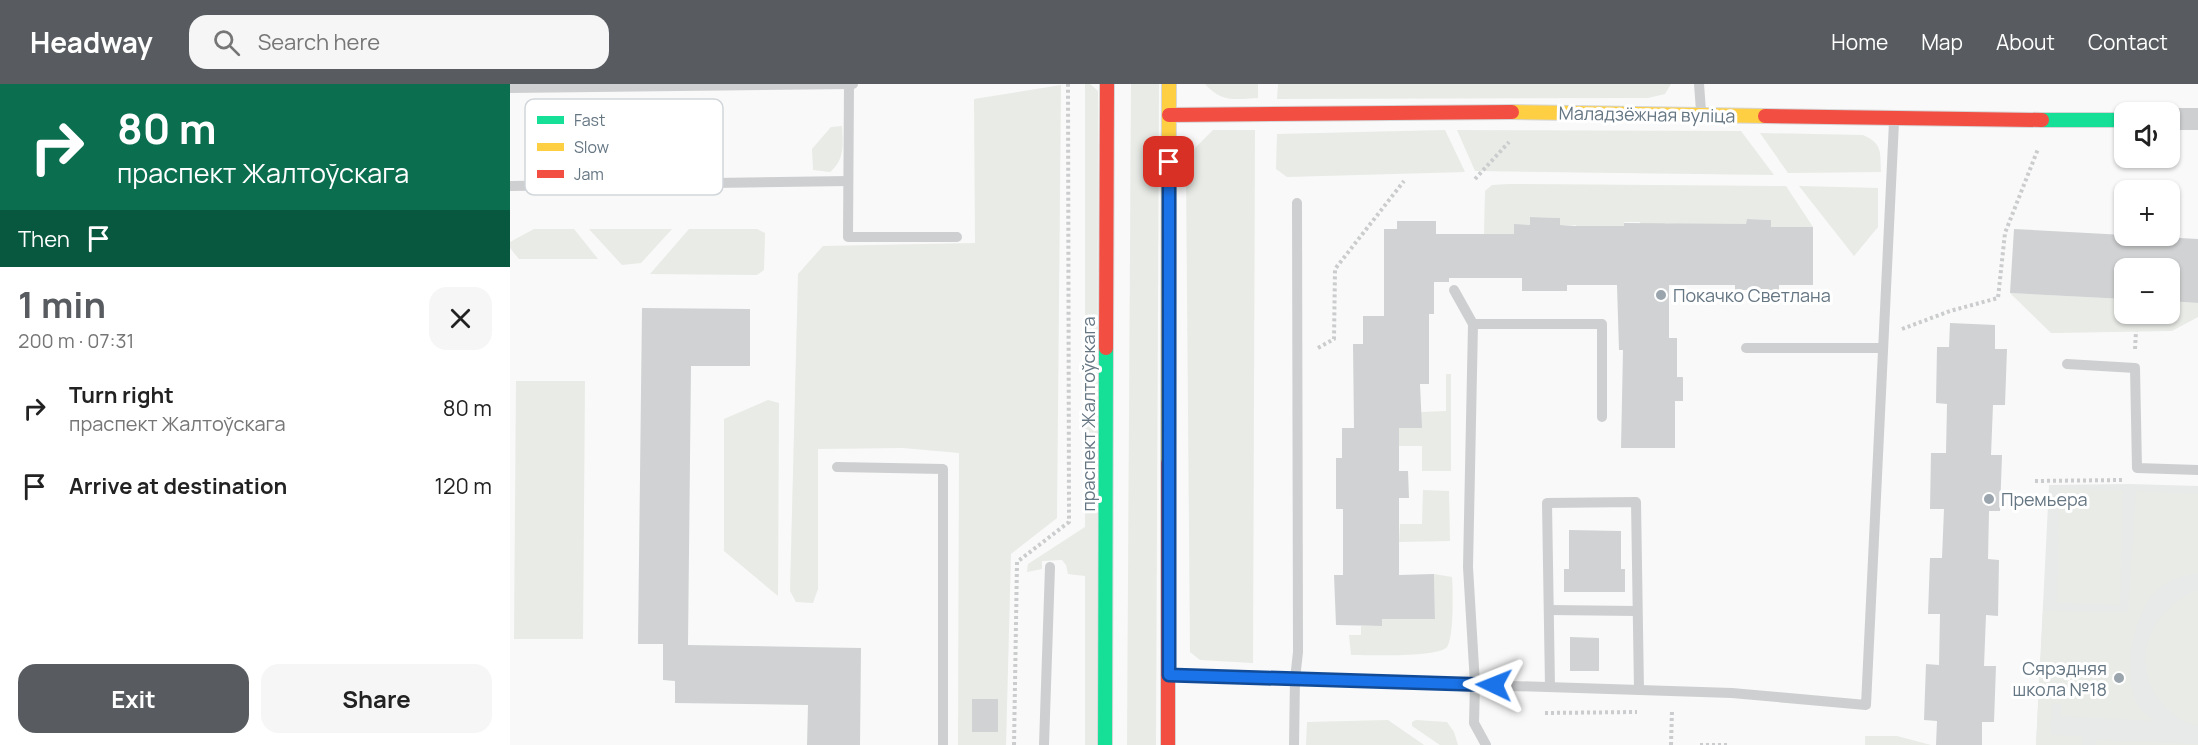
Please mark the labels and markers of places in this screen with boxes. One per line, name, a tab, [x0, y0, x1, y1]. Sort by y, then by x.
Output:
pin	[1143, 136, 1194, 187]
place label: Покачко Светлана	[1673, 283, 1831, 307]
marker: Покачко Светлана	[1654, 288, 1668, 302]
place label: Премьера	[2001, 487, 2088, 511]
marker: Премьера	[1982, 492, 1996, 506]
place label: Сярэдняя школа №18	[2013, 656, 2107, 701]
marker: Сярэдняя школа №18	[2112, 671, 2126, 685]

